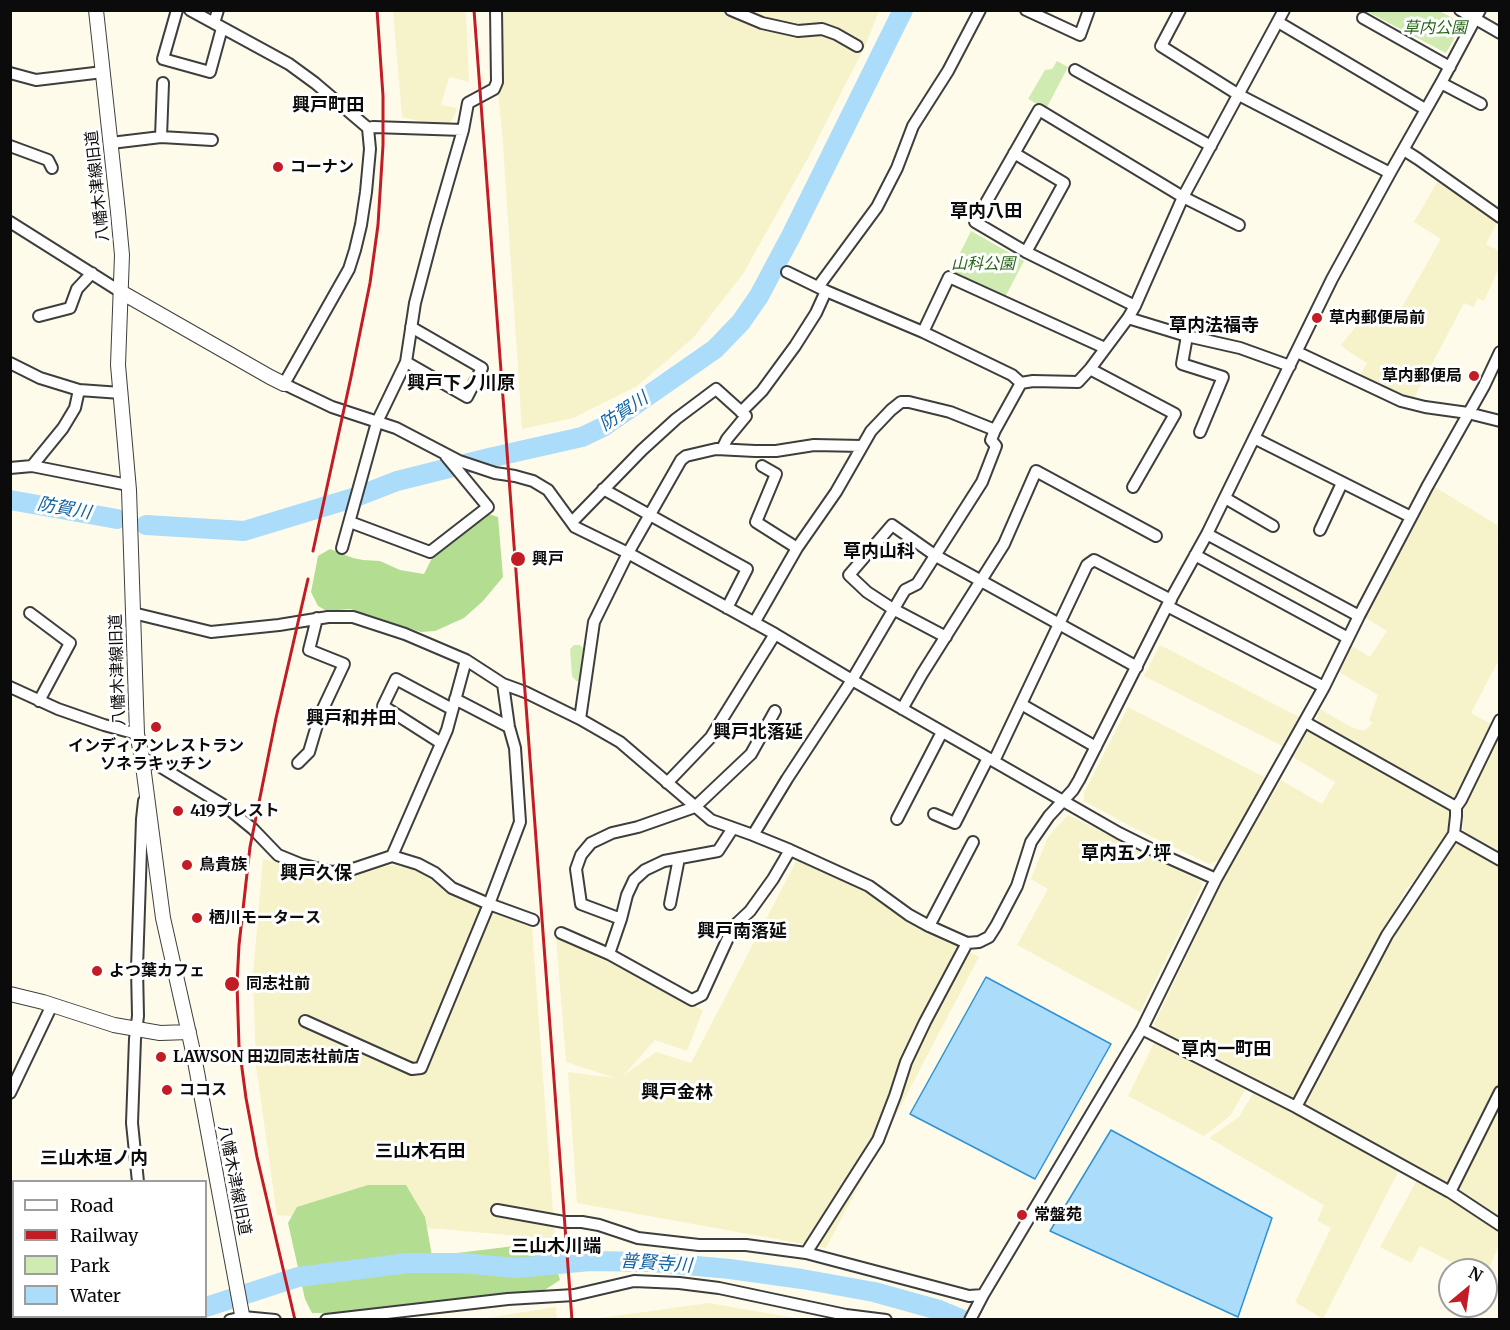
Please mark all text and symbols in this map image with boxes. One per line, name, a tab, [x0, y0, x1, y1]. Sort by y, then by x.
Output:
park label: 草内公園	[1403, 18, 1467, 38]
district label: 興戸町田	[292, 95, 364, 117]
street label: 八幡木津線旧道	[83, 129, 113, 243]
place label: コーナン	[290, 157, 354, 177]
marker: コーナン	[271, 160, 285, 174]
district label: 草内八田	[950, 201, 1022, 223]
park label: 山科公園	[951, 254, 1015, 274]
place label: 草内郵便局前	[1329, 308, 1425, 328]
marker: 草内郵便局前	[1310, 311, 1324, 325]
district label: 草内法福寺	[1169, 315, 1259, 337]
place label: 草内郵便局	[1382, 366, 1462, 386]
marker: 草内郵便局	[1467, 369, 1481, 383]
district label: 興戸下ノ川原	[407, 373, 515, 395]
water label: 防賀川	[596, 388, 652, 436]
water label: 防賀川	[36, 494, 92, 524]
district label: 草内山科	[843, 541, 915, 563]
place label: 興戸	[532, 549, 564, 569]
marker: 興戸	[509, 550, 527, 568]
street label: 八幡木津線旧道	[106, 614, 130, 726]
district label: 興戸和井田	[306, 708, 396, 730]
marker: インディアンレストラン ソネラキッチン	[149, 720, 163, 734]
district label: 興戸北落延	[713, 722, 803, 744]
place label: インディアンレストラン ソネラキッチン	[68, 736, 244, 774]
place label: 419プレスト	[190, 801, 280, 821]
marker: 419プレスト	[171, 804, 185, 818]
district label: 草内五ノ坪	[1081, 843, 1171, 865]
place label: 鳥貴族	[199, 855, 247, 875]
marker: 鳥貴族	[180, 858, 194, 872]
district label: 興戸久保	[280, 863, 352, 885]
place label: 栖川モータース	[209, 908, 321, 928]
marker: 栖川モータース	[190, 911, 204, 925]
district label: 興戸南落延	[697, 921, 787, 943]
place label: よつ葉カフェ	[109, 961, 205, 981]
marker: よつ葉カフェ	[90, 964, 104, 978]
place label: 同志社前	[246, 974, 310, 994]
marker: 同志社前	[223, 975, 241, 993]
district label: 草内一町田	[1181, 1039, 1271, 1061]
place label: LAWSON 田辺同志社前店	[173, 1047, 360, 1067]
marker: LAWSON 田辺同志社前店	[154, 1050, 168, 1064]
place label: ココス	[179, 1080, 227, 1100]
district label: 興戸金林	[641, 1082, 713, 1104]
marker: ココス	[160, 1083, 174, 1097]
street label: 八幡木津線旧道	[214, 1123, 254, 1237]
district label: 三山木石田	[375, 1141, 465, 1163]
district label: 三山木垣ノ内	[40, 1148, 148, 1170]
legend	[12, 1180, 207, 1318]
text: Road	[70, 1194, 114, 1217]
place label: 常盤苑	[1034, 1205, 1082, 1225]
marker: 常盤苑	[1015, 1208, 1029, 1222]
text: Railway	[70, 1224, 138, 1247]
district label: 三山木川端	[511, 1236, 601, 1258]
water label: 普賢寺川	[619, 1251, 693, 1277]
text: Park	[70, 1254, 110, 1277]
north arrow	[1438, 1258, 1498, 1318]
text: N	[1465, 1262, 1486, 1286]
text: Water	[70, 1284, 121, 1307]

